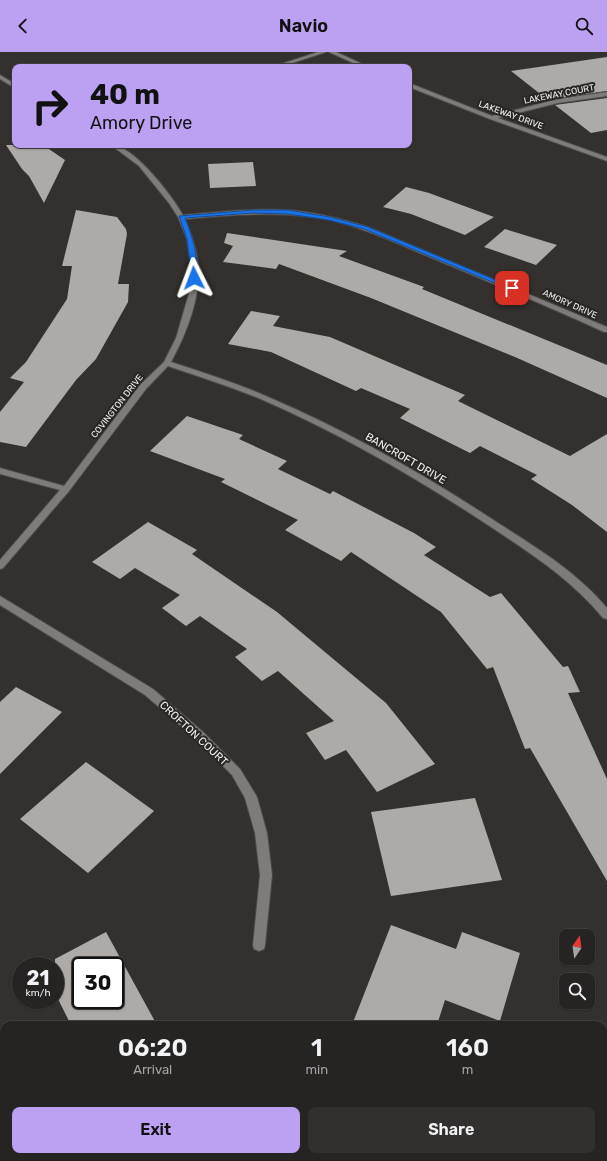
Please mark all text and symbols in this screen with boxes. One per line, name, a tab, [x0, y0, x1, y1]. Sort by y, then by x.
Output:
icon: back	[12, 15, 34, 37]
text: Navio	[279, 15, 328, 37]
icon: search	[573, 15, 595, 37]
text: 40 m	[90, 78, 160, 111]
icon: right	[24, 80, 76, 132]
street label: LAKEWAY COURT	[523, 82, 595, 106]
street label: LAKEWAY DRIVE	[477, 99, 545, 131]
text: Amory Drive	[90, 112, 192, 134]
position arrow	[173, 257, 215, 299]
pin	[495, 271, 529, 305]
icon: arrive	[501, 277, 523, 299]
street label: AMORY DRIVE	[541, 288, 599, 320]
street label: COVINGTON DRIVE	[89, 372, 145, 440]
street label: BANCROFT DRIVE	[363, 430, 449, 487]
street label: CROFTON COURT	[157, 698, 231, 769]
north arrow	[559, 929, 595, 965]
map controls	[559, 929, 595, 1009]
speed limit sign: 30	[72, 957, 124, 1009]
text: 21	[27, 966, 49, 990]
button: search	[559, 973, 595, 1009]
text: km/h	[26, 987, 50, 999]
text: 06:20	[118, 1034, 187, 1062]
text: 1	[311, 1034, 323, 1062]
text: 160	[446, 1034, 489, 1062]
text: Arrival	[133, 1062, 172, 1077]
text: min	[305, 1062, 328, 1077]
text: m	[462, 1062, 473, 1077]
button: Exit	[12, 1107, 300, 1153]
button: Share	[308, 1107, 595, 1153]

